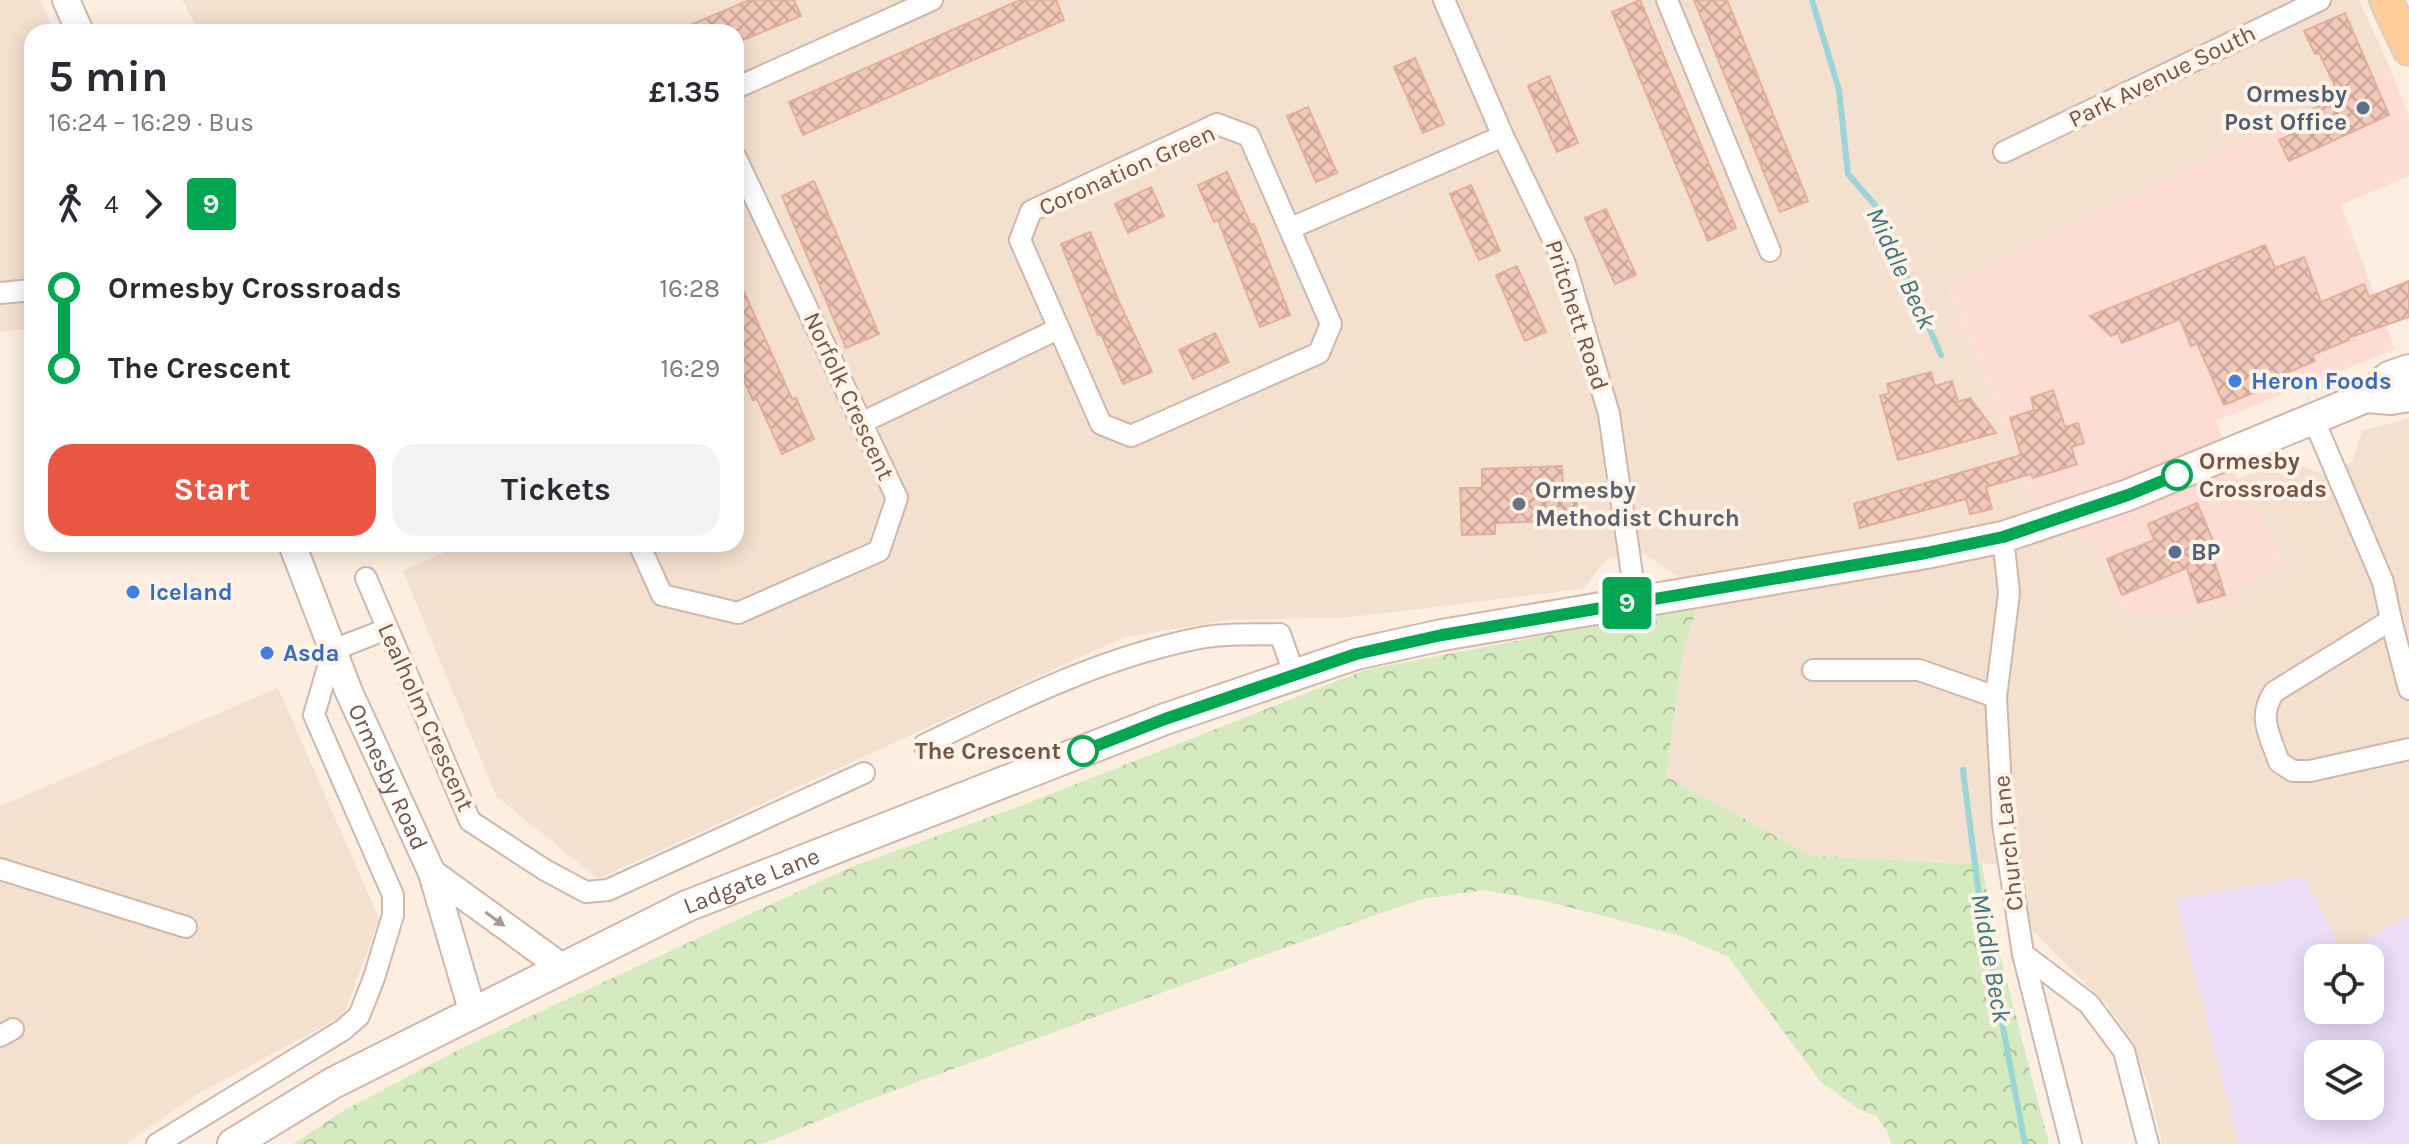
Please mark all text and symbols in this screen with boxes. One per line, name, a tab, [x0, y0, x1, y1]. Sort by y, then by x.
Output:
street label: Park Avenue South	[2064, 19, 2260, 133]
text: 5 min	[48, 51, 168, 102]
text: £1.35	[649, 74, 720, 110]
place label: Ormesby Post Office	[2224, 80, 2347, 136]
marker: Ormesby Post Office	[2354, 99, 2372, 117]
text: 16:24 – 16:29 · Bus	[48, 107, 254, 138]
street label: Coronation Green	[1034, 119, 1220, 221]
icon: walk	[48, 182, 92, 226]
icon: forward	[131, 182, 175, 226]
text: 9	[203, 187, 220, 220]
text: 4	[104, 189, 119, 220]
water label: Middle Beck	[1859, 202, 1943, 334]
street label: Pritchett Road	[1540, 236, 1614, 394]
text: Ormesby Crossroads	[108, 270, 402, 306]
text: 16:28	[659, 273, 720, 304]
street label: Norfolk Crescent	[798, 308, 900, 484]
text: The Crescent	[108, 350, 291, 386]
text: 16:29	[660, 353, 720, 384]
place label: Heron Foods	[2251, 367, 2392, 395]
marker: Heron Foods	[2226, 372, 2244, 390]
button: Start	[48, 444, 376, 536]
button: Tickets	[392, 444, 720, 536]
place label: Ormesby Crossroads	[2199, 447, 2327, 503]
marker: Ormesby Crossroads	[2162, 460, 2192, 490]
place label: Ormesby Methodist Church	[1535, 476, 1740, 532]
marker: Ormesby Methodist Church	[1510, 495, 1528, 513]
place label: BP	[2191, 538, 2221, 566]
marker: BP	[2166, 543, 2184, 561]
line badge: 9	[1601, 577, 1653, 629]
place label: Iceland	[149, 578, 233, 606]
marker: Iceland	[124, 583, 142, 601]
text: 9	[1618, 586, 1636, 619]
street label: Lealholm Crescent	[372, 619, 480, 815]
place label: Asda	[283, 639, 339, 667]
marker: Asda	[258, 644, 276, 662]
street label: Ormesby Road	[342, 699, 434, 855]
marker: The Crescent	[1068, 736, 1098, 766]
place label: The Crescent	[915, 737, 1061, 765]
street label: Church Lane	[1987, 774, 2029, 912]
street label: Ladgate Lane	[679, 842, 823, 920]
water label: Middle Beck	[1964, 891, 2018, 1026]
one-way arrow	[485, 911, 506, 926]
map controls	[2304, 944, 2384, 1120]
button: locate	[2304, 944, 2384, 1024]
button: layers	[2304, 1040, 2384, 1120]

